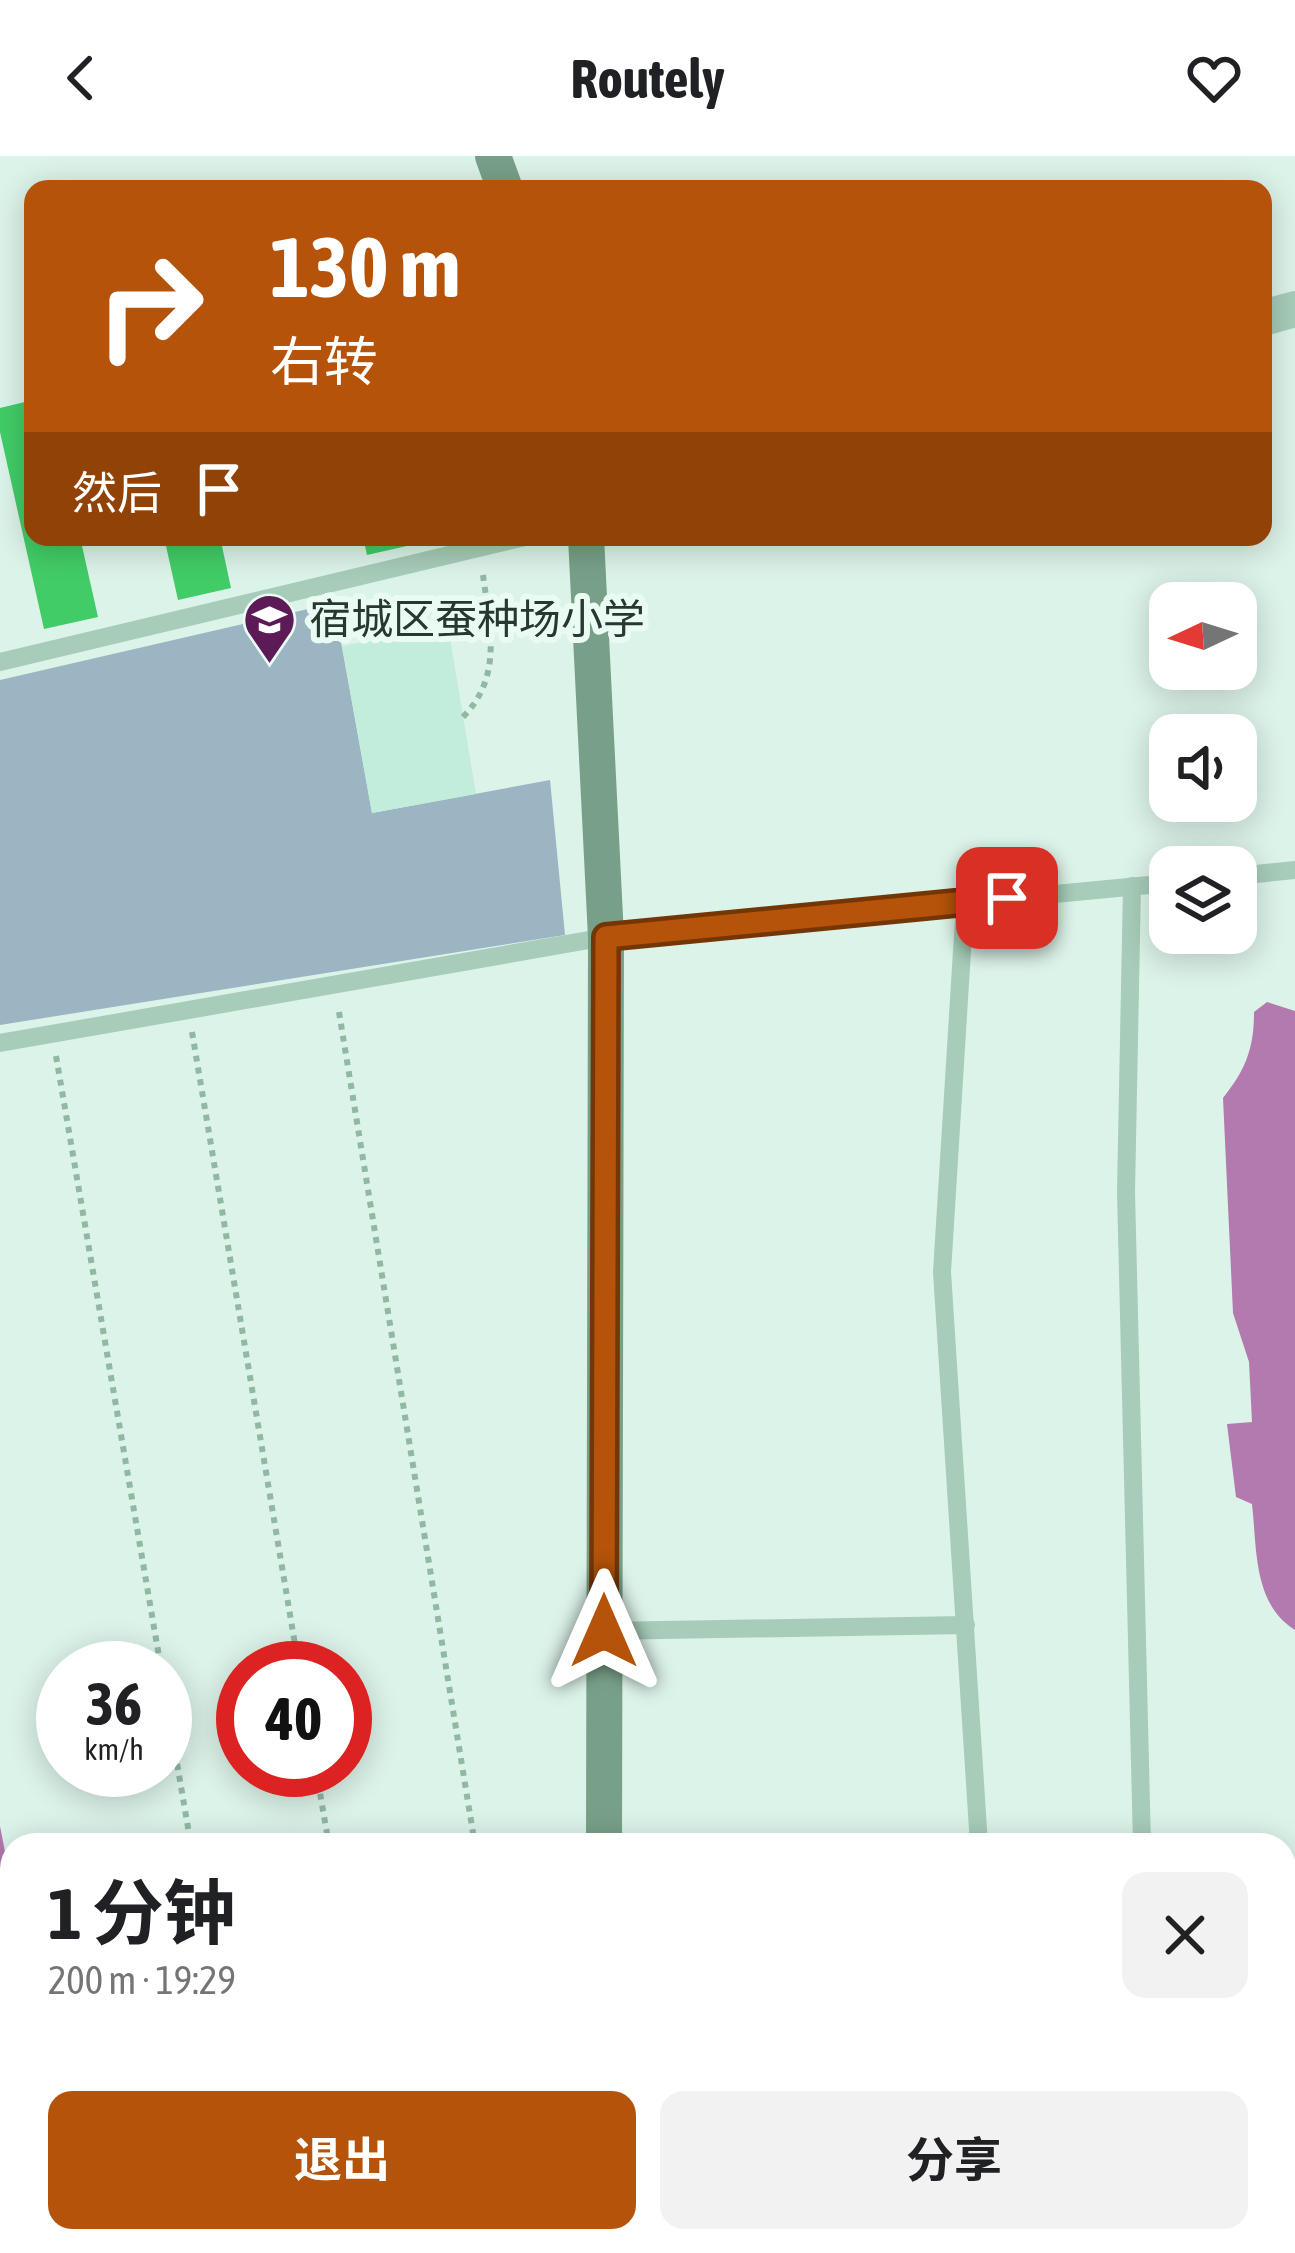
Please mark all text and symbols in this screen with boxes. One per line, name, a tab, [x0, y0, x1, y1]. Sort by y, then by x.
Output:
icon: back	[48, 45, 114, 111]
icon: heart	[1181, 45, 1247, 111]
text: Routely	[570, 48, 725, 109]
text: 130 m	[270, 219, 460, 315]
icon: right	[72, 228, 228, 384]
text: 右转	[270, 331, 378, 392]
icon: arrive	[186, 456, 252, 522]
text: 然后	[72, 467, 162, 519]
north arrow	[1149, 582, 1257, 690]
map controls	[1149, 582, 1257, 954]
school or university icon: 宿城区蚕种场小学	[242, 591, 298, 665]
place label: 宿城区蚕种场小学	[309, 595, 645, 643]
button: sound	[1149, 714, 1257, 822]
button: layers	[1149, 846, 1257, 954]
pin	[956, 847, 1058, 949]
icon: arrive	[974, 865, 1040, 931]
position arrow	[541, 1568, 667, 1694]
speed limit sign: 40	[216, 1641, 372, 1797]
text: 36	[86, 1669, 142, 1738]
text: km/h	[84, 1732, 144, 1766]
text: 1 分钟	[48, 1872, 236, 1954]
button: close	[1122, 1872, 1248, 1998]
text: 200 m · 19:29	[48, 1958, 236, 2002]
button: 退出	[48, 2091, 636, 2229]
button: 分享	[660, 2091, 1248, 2229]

